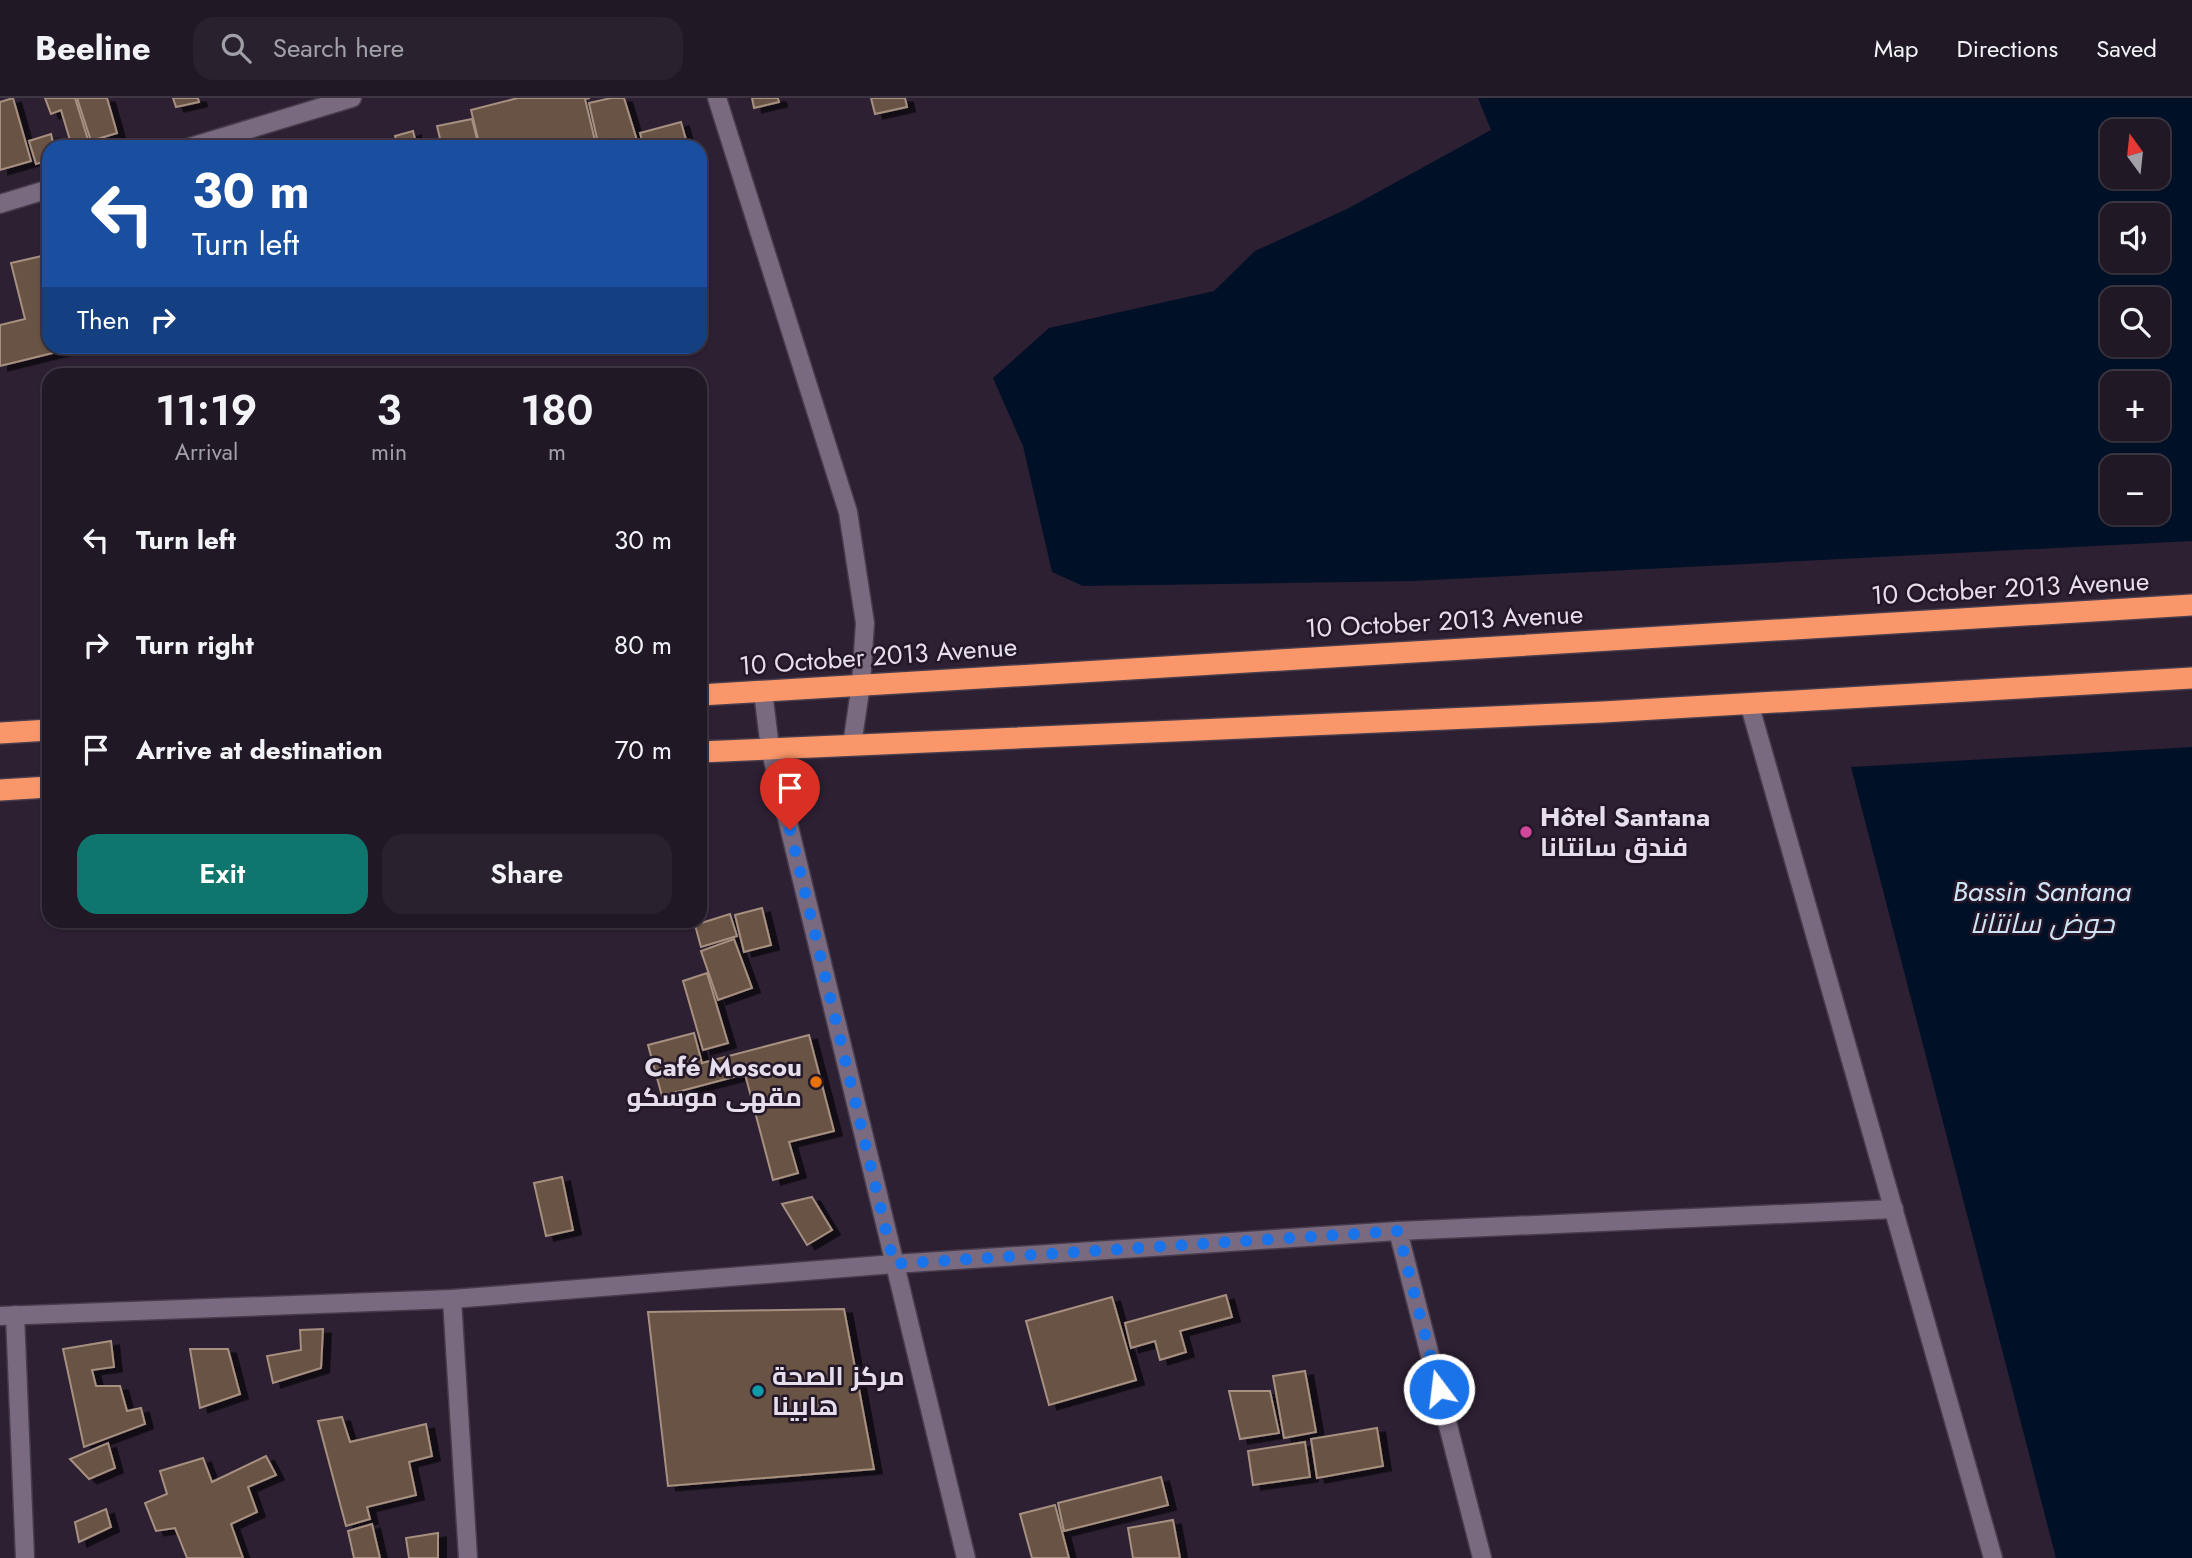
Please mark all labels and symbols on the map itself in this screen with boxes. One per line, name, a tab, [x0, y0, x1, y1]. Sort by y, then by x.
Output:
north arrow	[2100, 119, 2170, 189]
street label: 10 October 2013 Avenue	[1870, 562, 2150, 614]
street label: 10 October 2013 Avenue	[1304, 595, 1584, 647]
street label: 10 October 2013 Avenue	[738, 627, 1018, 685]
pin	[760, 758, 820, 830]
place label: Hôtel Santana فندق سانتانا	[1540, 798, 1710, 866]
marker: Hôtel Santana فندق سانتانا	[1518, 824, 1534, 840]
water label: Bassin Santana حوض سانتانا	[1953, 871, 2132, 944]
place label: Café Moscou مقهى موسكو	[626, 1048, 802, 1116]
marker: Café Moscou مقهى موسكو	[808, 1074, 824, 1090]
position arrow	[1402, 1352, 1476, 1426]
place label: مركز الصحة هابينا	[772, 1357, 905, 1425]
marker: مركز الصحة هابينا	[750, 1383, 766, 1399]

